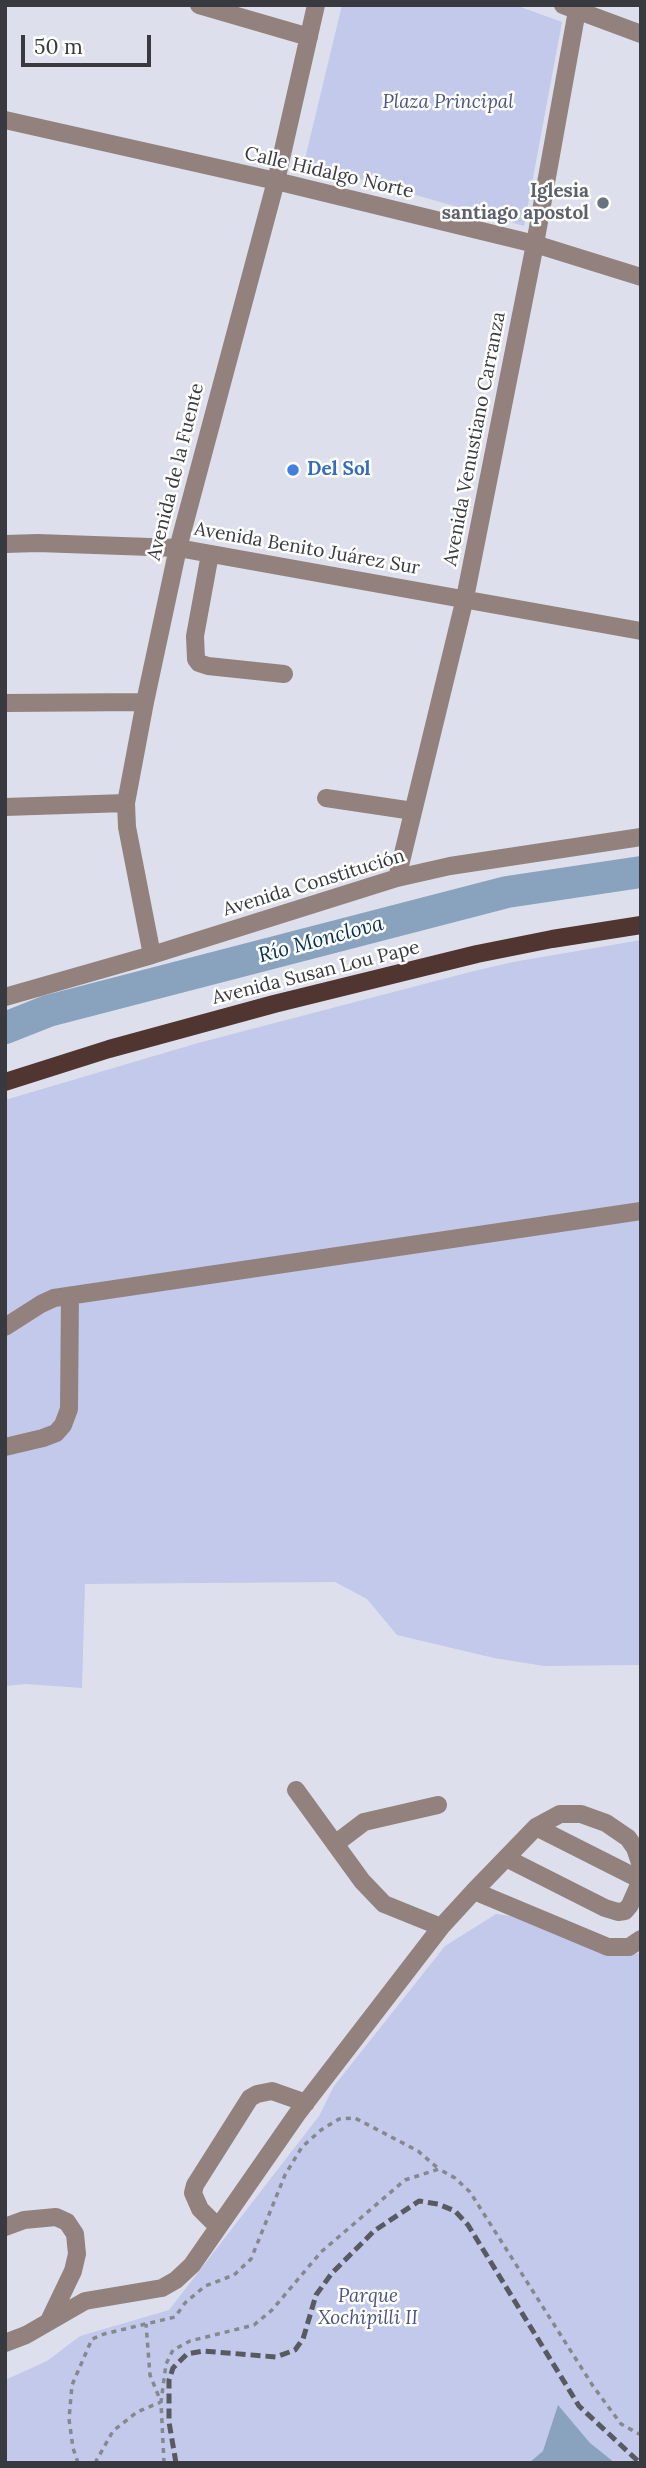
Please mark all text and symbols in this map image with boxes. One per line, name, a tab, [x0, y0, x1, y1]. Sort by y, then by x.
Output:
scale bar	[24, 21, 154, 65]
text: 50 m	[34, 33, 83, 60]
park label: Plaza Principal	[382, 92, 514, 114]
street label: Calle Hidalgo Norte	[242, 142, 416, 204]
place label: Iglesia santiago apostol	[442, 181, 589, 225]
marker: Iglesia santiago apostol	[595, 195, 611, 211]
street label: Avenida Venustiano Carranza	[439, 310, 511, 568]
street label: Avenida de la Fuente	[143, 381, 209, 563]
place label: Del Sol	[307, 459, 371, 481]
marker: Del Sol	[285, 462, 301, 478]
street label: Avenida Benito Juárez Sur	[192, 518, 422, 580]
street label: Avenida Constitución	[220, 844, 408, 922]
water label: Río Monclova	[256, 911, 386, 969]
street label: Avenida Susan Lou Pape	[210, 936, 422, 1010]
park label: Parque Xochipilli II	[318, 2286, 418, 2330]

